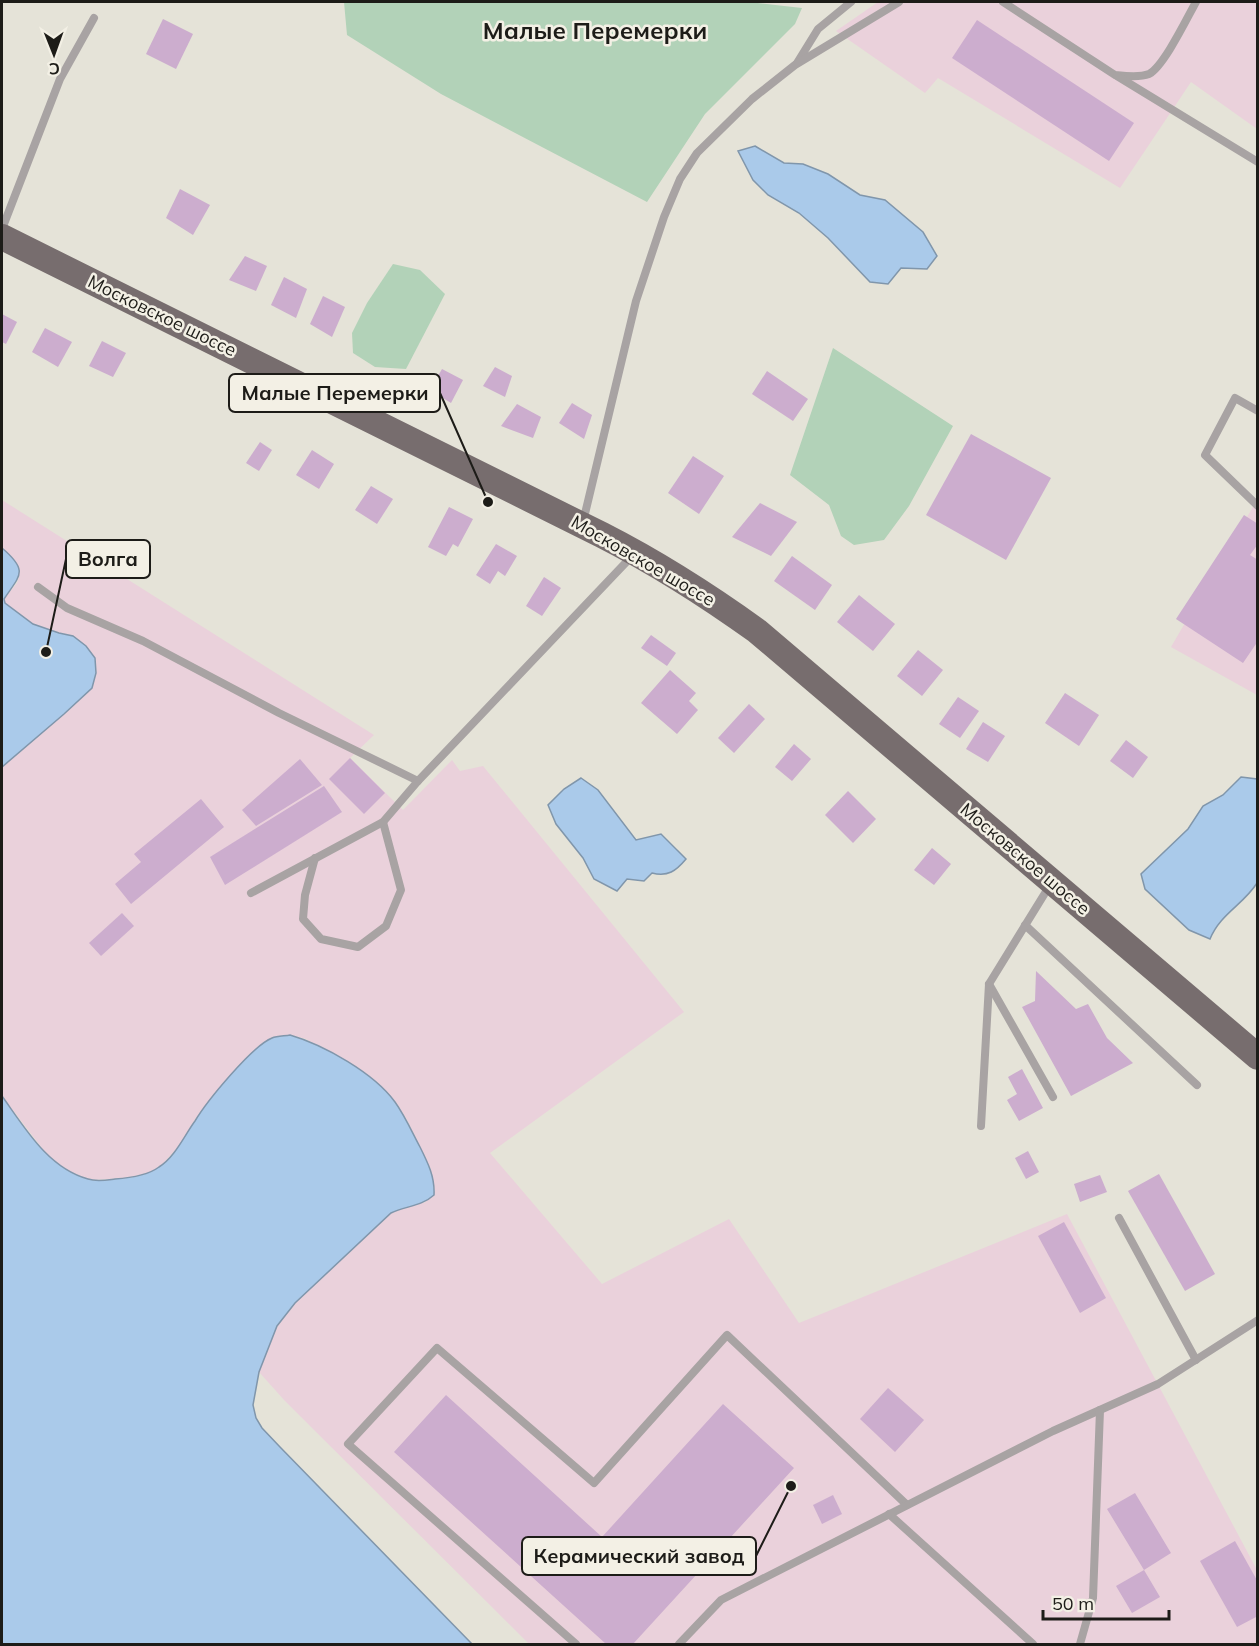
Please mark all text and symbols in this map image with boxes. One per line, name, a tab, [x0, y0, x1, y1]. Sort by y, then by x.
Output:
district label: Малые Перемерки	[483, 15, 707, 45]
north arrow	[24, 24, 84, 84]
text: С	[49, 59, 60, 79]
street label: Московское шоссе	[84, 270, 240, 361]
callout: Малые Перемерки	[229, 374, 440, 412]
text: Малые Перемерки	[242, 380, 428, 405]
street label: Московское шоссе	[567, 510, 719, 611]
callout: Волга	[66, 540, 150, 578]
text: Волга	[78, 546, 138, 571]
street label: Московское шоссе	[956, 798, 1095, 920]
callout: Керамический завод	[522, 1537, 756, 1575]
text: Керамический завод	[534, 1543, 745, 1568]
scale bar	[1043, 1583, 1169, 1621]
text: 50 m	[1052, 1592, 1094, 1615]

